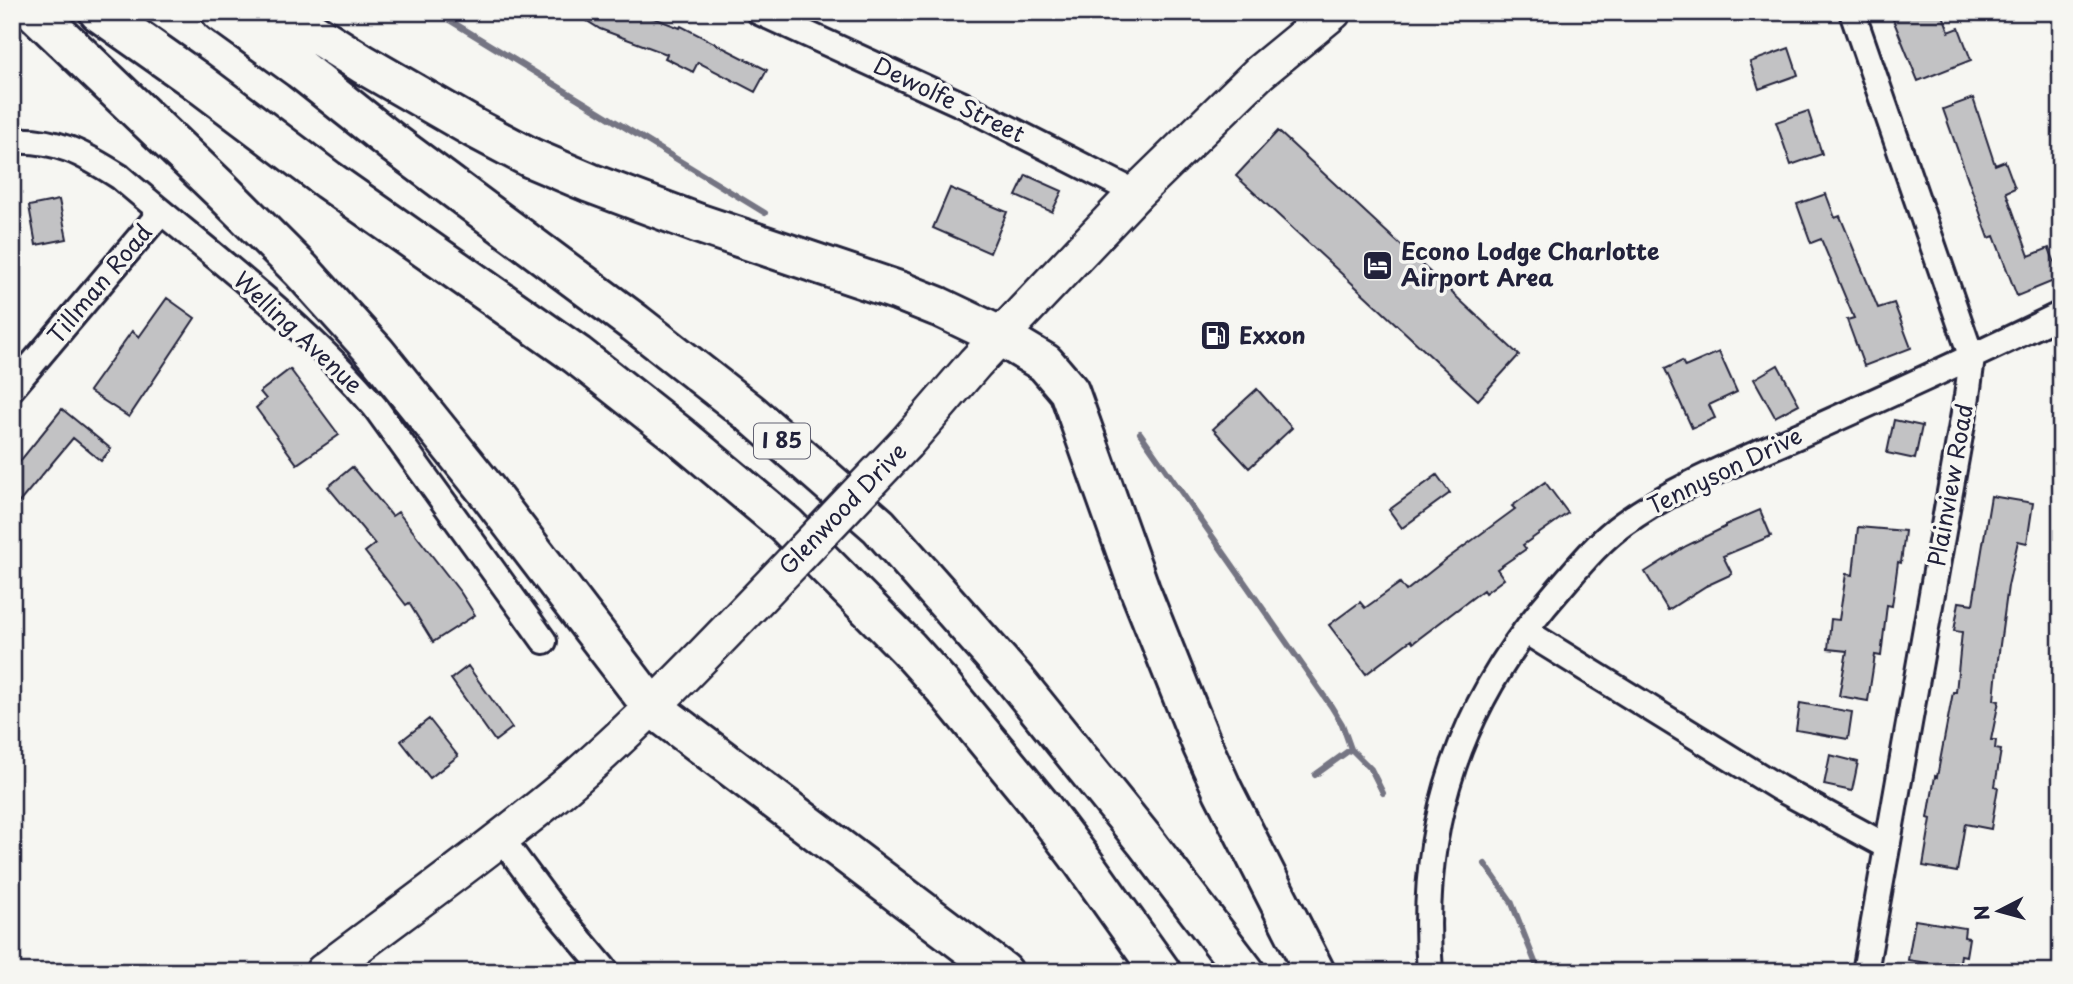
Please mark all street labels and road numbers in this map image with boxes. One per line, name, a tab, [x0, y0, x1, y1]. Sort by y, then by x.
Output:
street label: Dewolfe Street	[868, 47, 1031, 150]
street label: Tillman Road	[38, 215, 160, 351]
street label: Welling Avenue	[226, 263, 372, 401]
street label: Plainview Road	[1918, 401, 1981, 569]
street label: Tennyson Drive	[1641, 417, 1808, 522]
road number: I 85	[754, 424, 810, 458]
street label: Glenwood Drive	[770, 434, 914, 582]

